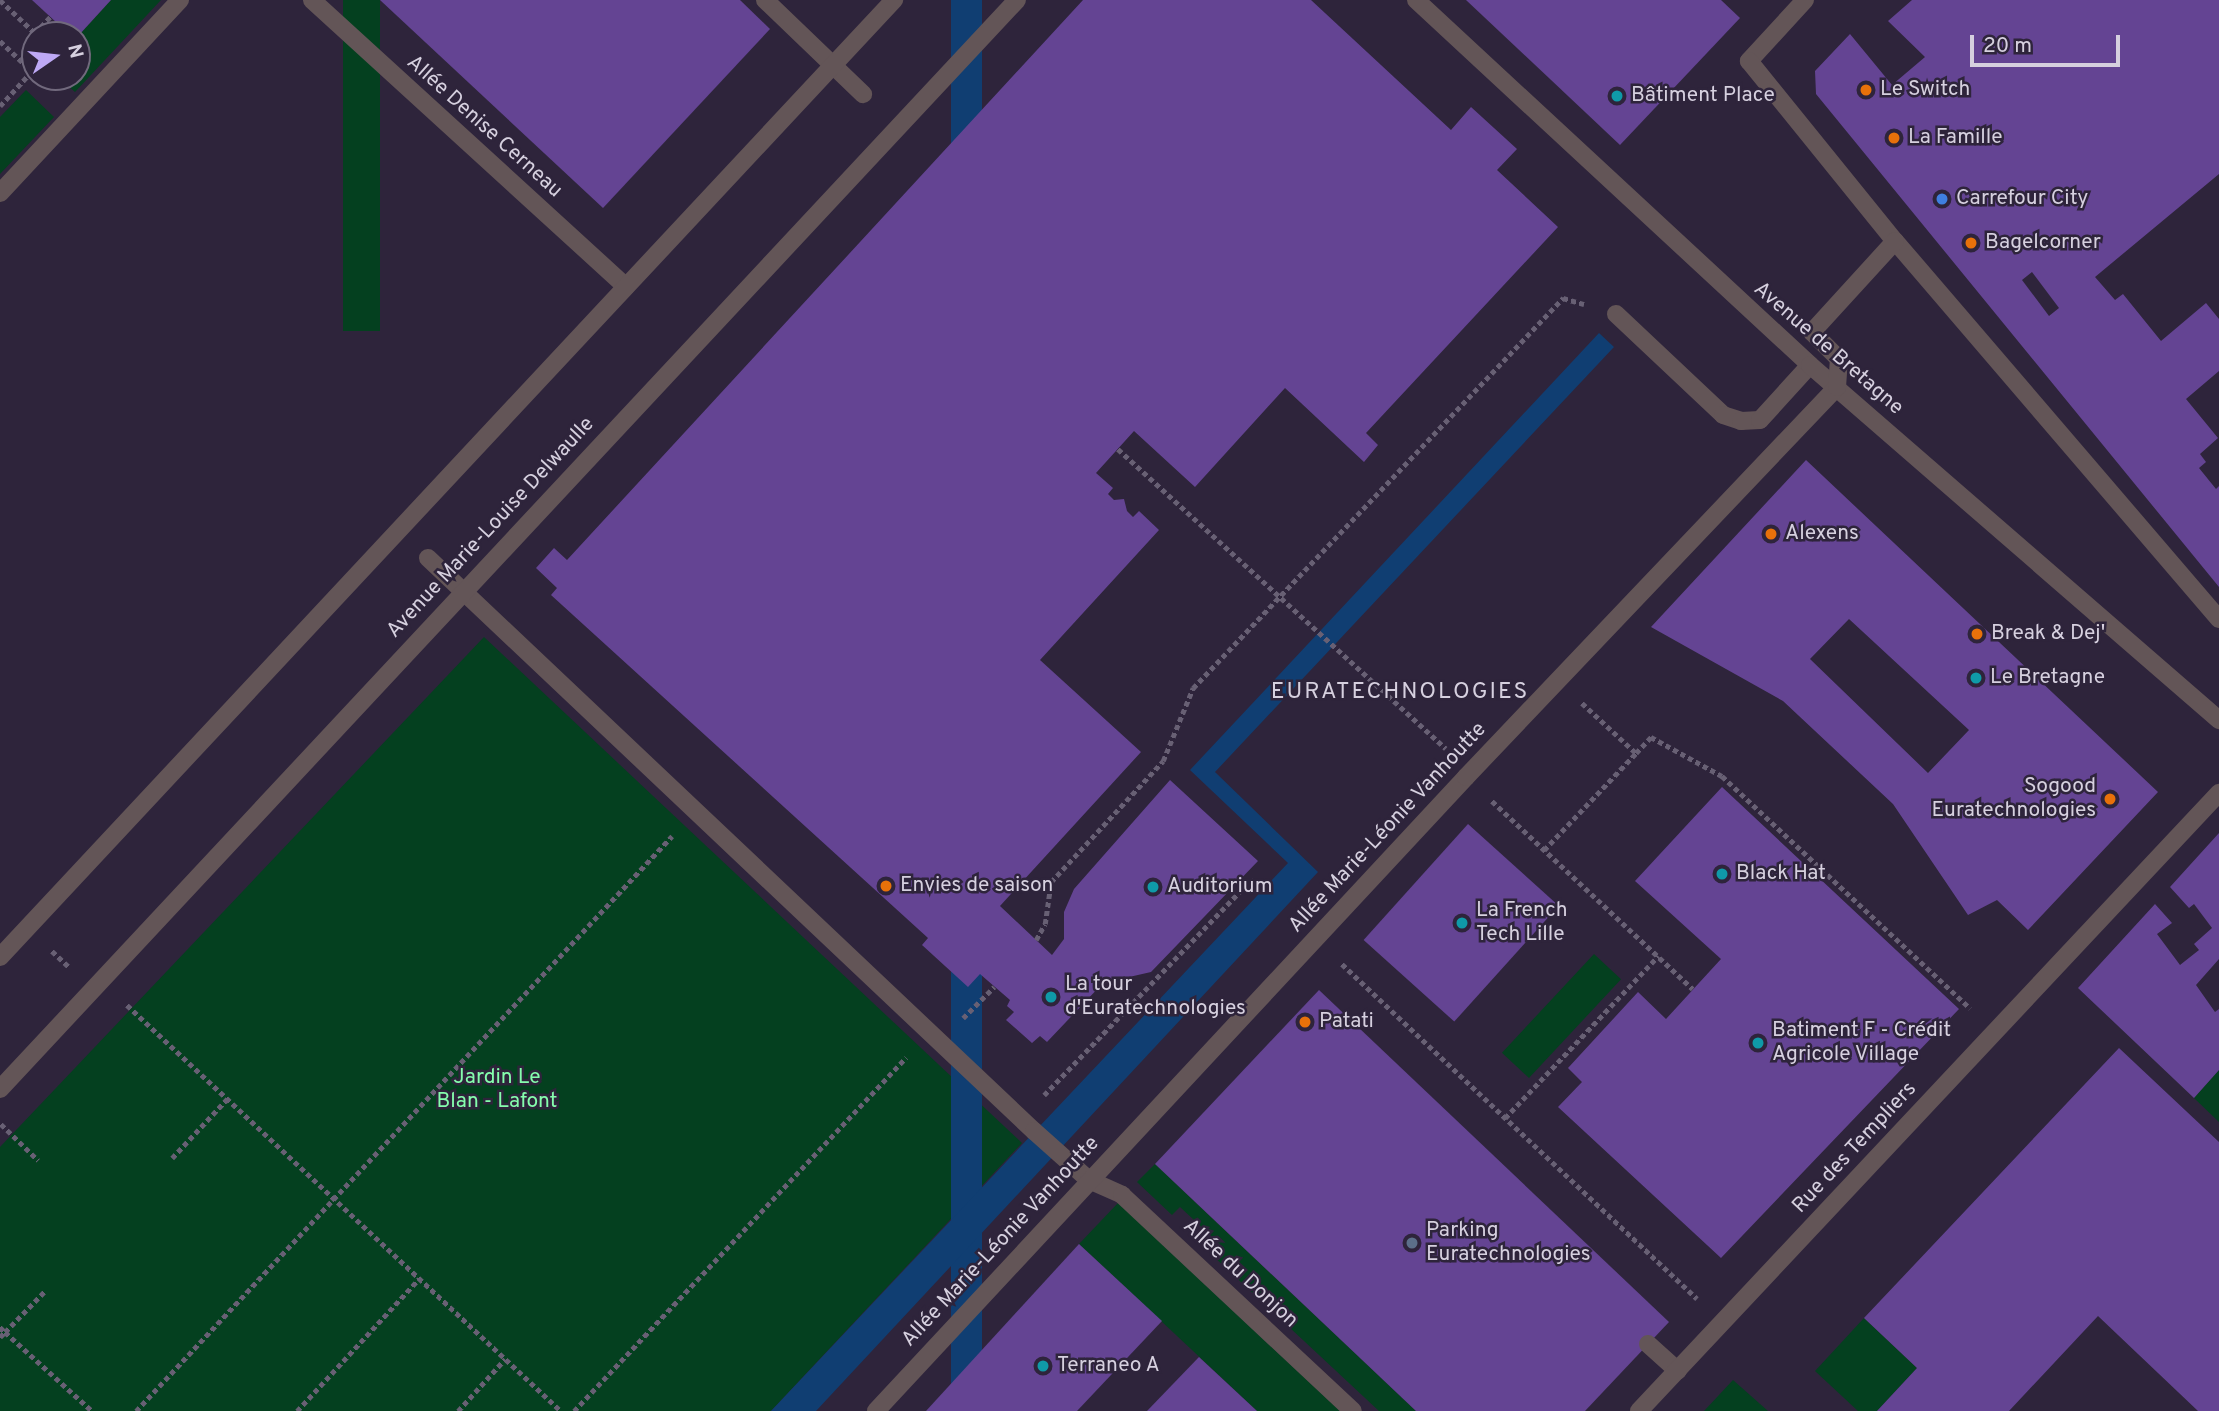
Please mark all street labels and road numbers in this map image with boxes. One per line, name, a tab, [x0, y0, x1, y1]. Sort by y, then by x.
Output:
street label: Allée Denise Cerneau	[401, 50, 567, 204]
street label: Avenue de Bretagne	[1748, 277, 1908, 421]
street label: Avenue Marie-Louise Delwaulle	[382, 412, 600, 644]
street label: Allée Marie-Léonie Vanhoutte	[1284, 717, 1492, 939]
street label: Rue des Templiers	[1787, 1077, 1923, 1219]
street label: Allée Marie-Léonie Vanhoutte	[897, 1131, 1105, 1353]
street label: Allée du Donjon	[1177, 1214, 1303, 1334]

